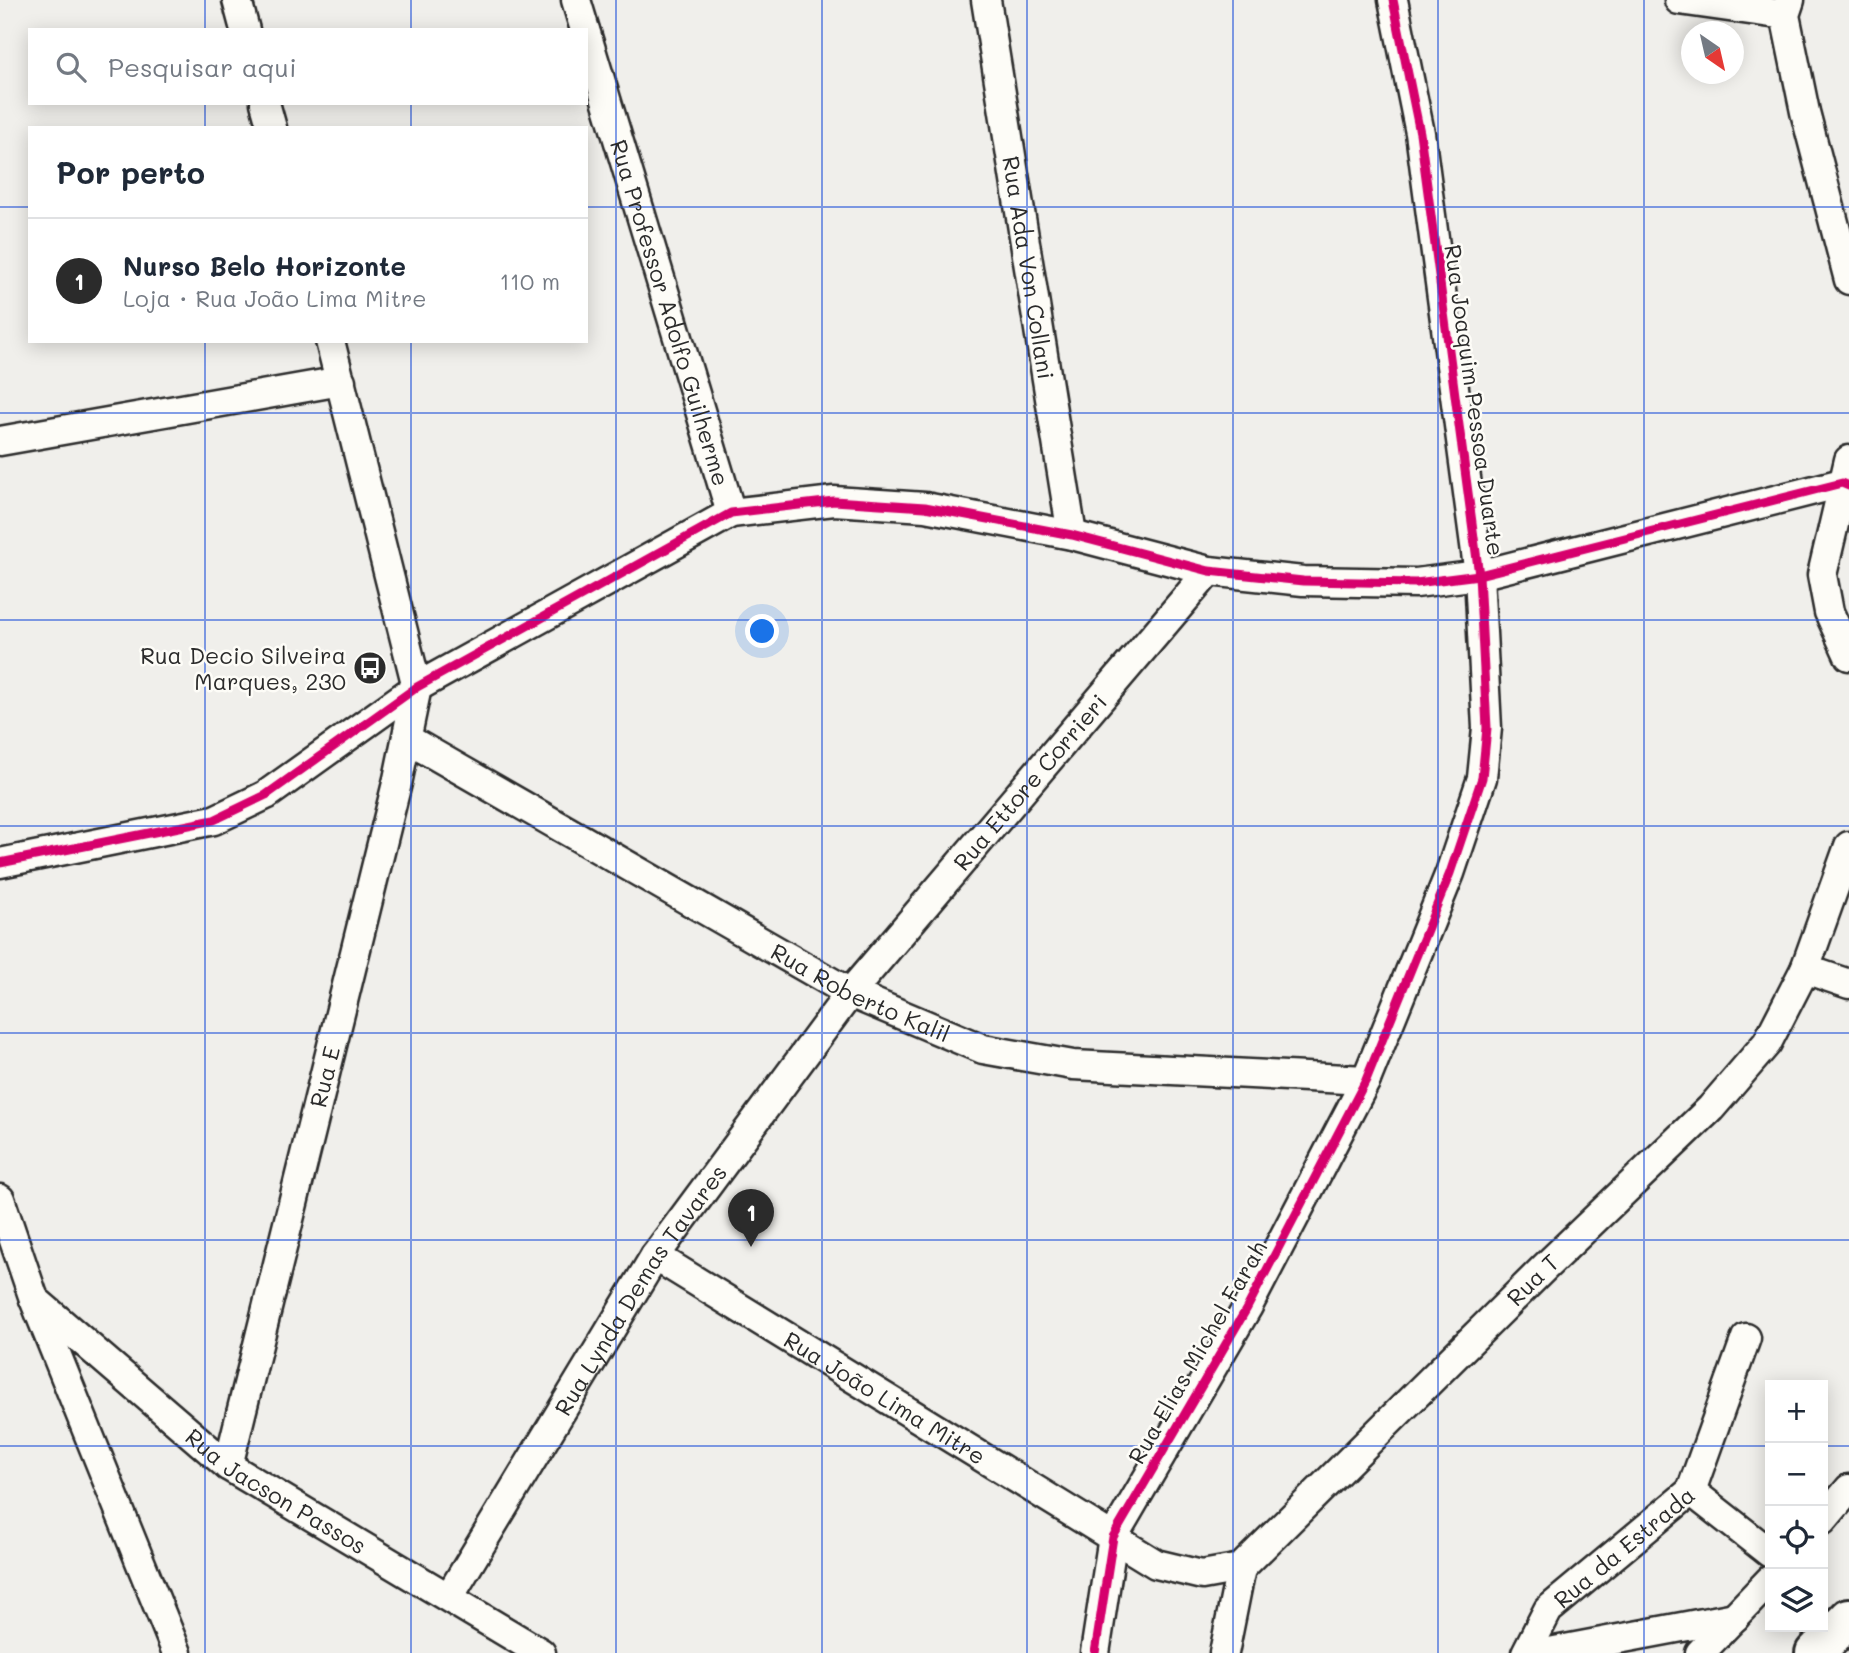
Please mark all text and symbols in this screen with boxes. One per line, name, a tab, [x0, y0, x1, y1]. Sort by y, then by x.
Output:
north arrow	[1681, 21, 1744, 84]
search box	[28, 28, 588, 105]
icon: search	[52, 48, 90, 86]
text: Pesquisar aqui	[108, 50, 297, 84]
street label: Rua Professor Adolfo Guilherme	[604, 136, 737, 489]
text: Por perto	[56, 152, 205, 192]
street label: Rua Ada Von Collani	[996, 154, 1062, 381]
street label: Rua Joaquim Pessoa Duarte	[1438, 242, 1512, 558]
text: Nurso Belo Horizonte	[123, 249, 406, 283]
text: 1	[74, 266, 84, 296]
text: 110 m	[500, 266, 560, 296]
text: Loja · Rua João Lima Mitre	[123, 283, 427, 313]
your location	[745, 614, 779, 648]
place label: Rua Decio Silveira Marques, 230	[140, 640, 346, 696]
bus stop icon: Rua Decio Silveira Marques, 230	[351, 649, 389, 687]
street label: Rua Ettore Corrieri	[946, 687, 1113, 876]
street label: Rua Roberto Kalil	[766, 936, 955, 1048]
street label: Rua E	[302, 1043, 346, 1111]
street label: Rua Lynda Demas Tavares	[547, 1158, 733, 1421]
pin: 1	[728, 1189, 774, 1247]
street label: Rua Elias Michel Farah	[1121, 1235, 1273, 1469]
street label: Rua T	[1500, 1247, 1565, 1312]
street label: Rua João Lima Mitre	[779, 1324, 991, 1471]
map controls	[1765, 1380, 1828, 1632]
button: +	[1765, 1380, 1828, 1443]
street label: Rua Jacson Passos	[180, 1421, 372, 1560]
button: −	[1765, 1443, 1828, 1506]
street label: Rua da Estrada	[1547, 1479, 1701, 1614]
button: locate	[1765, 1506, 1828, 1569]
button: layers	[1765, 1569, 1828, 1632]

